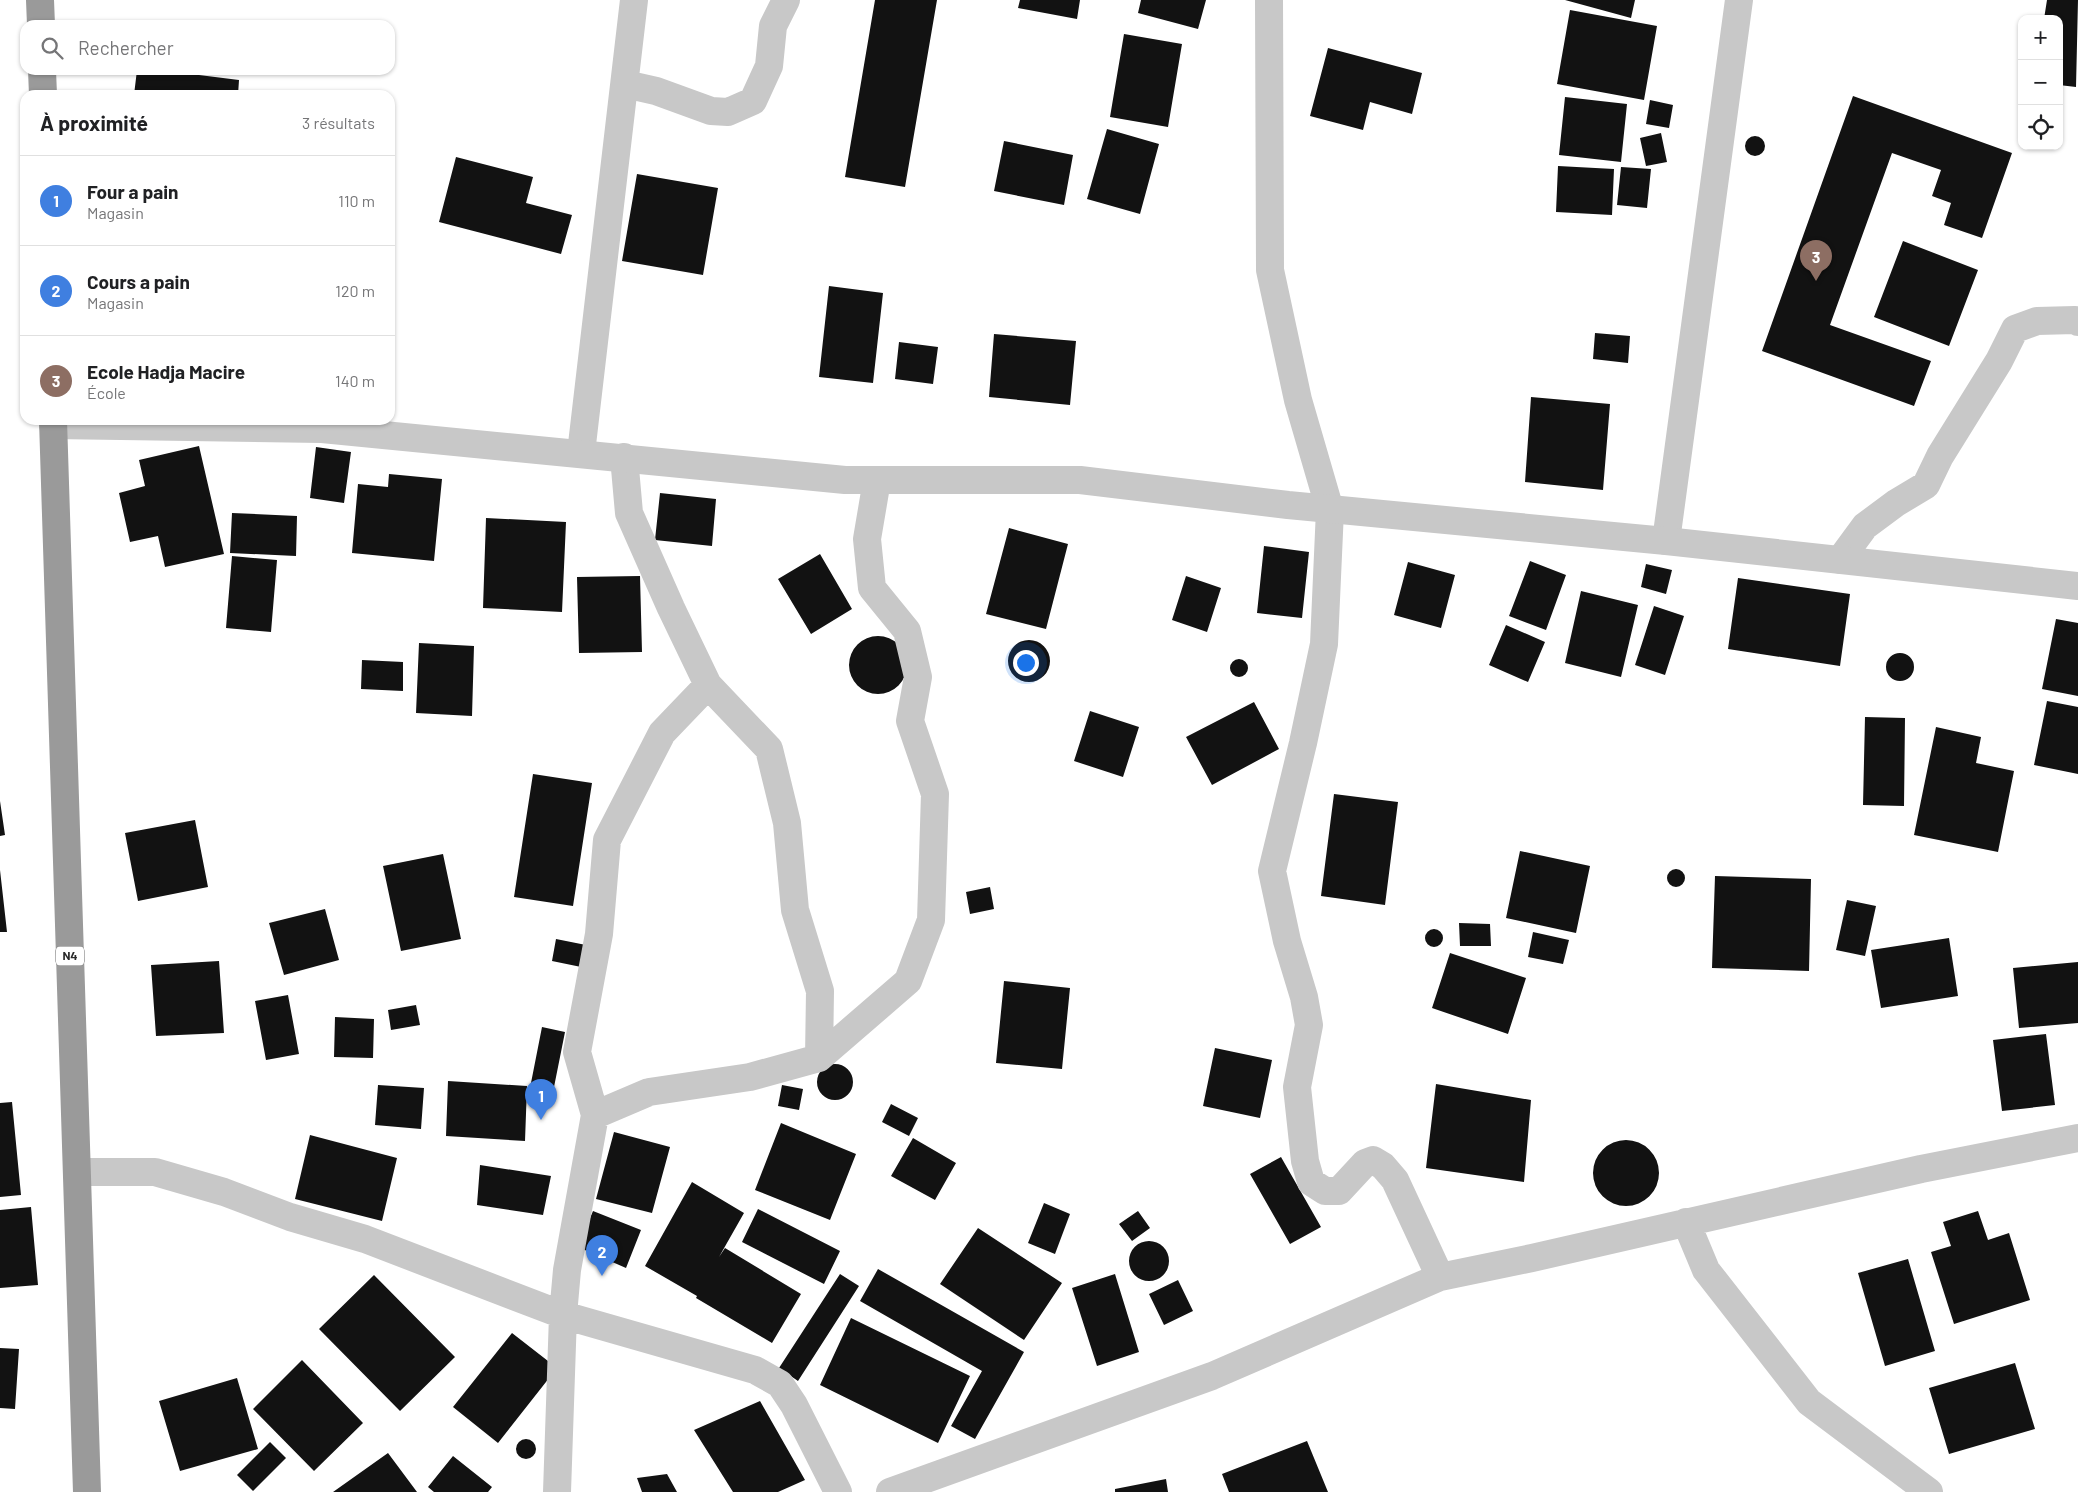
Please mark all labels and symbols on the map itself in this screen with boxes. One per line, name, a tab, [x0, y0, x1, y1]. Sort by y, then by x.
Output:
pin: 3	[1800, 240, 1832, 281]
your location	[1013, 650, 1039, 676]
road number: N4	[56, 946, 84, 966]
pin: 1	[525, 1079, 557, 1120]
pin: 2	[586, 1235, 618, 1276]

